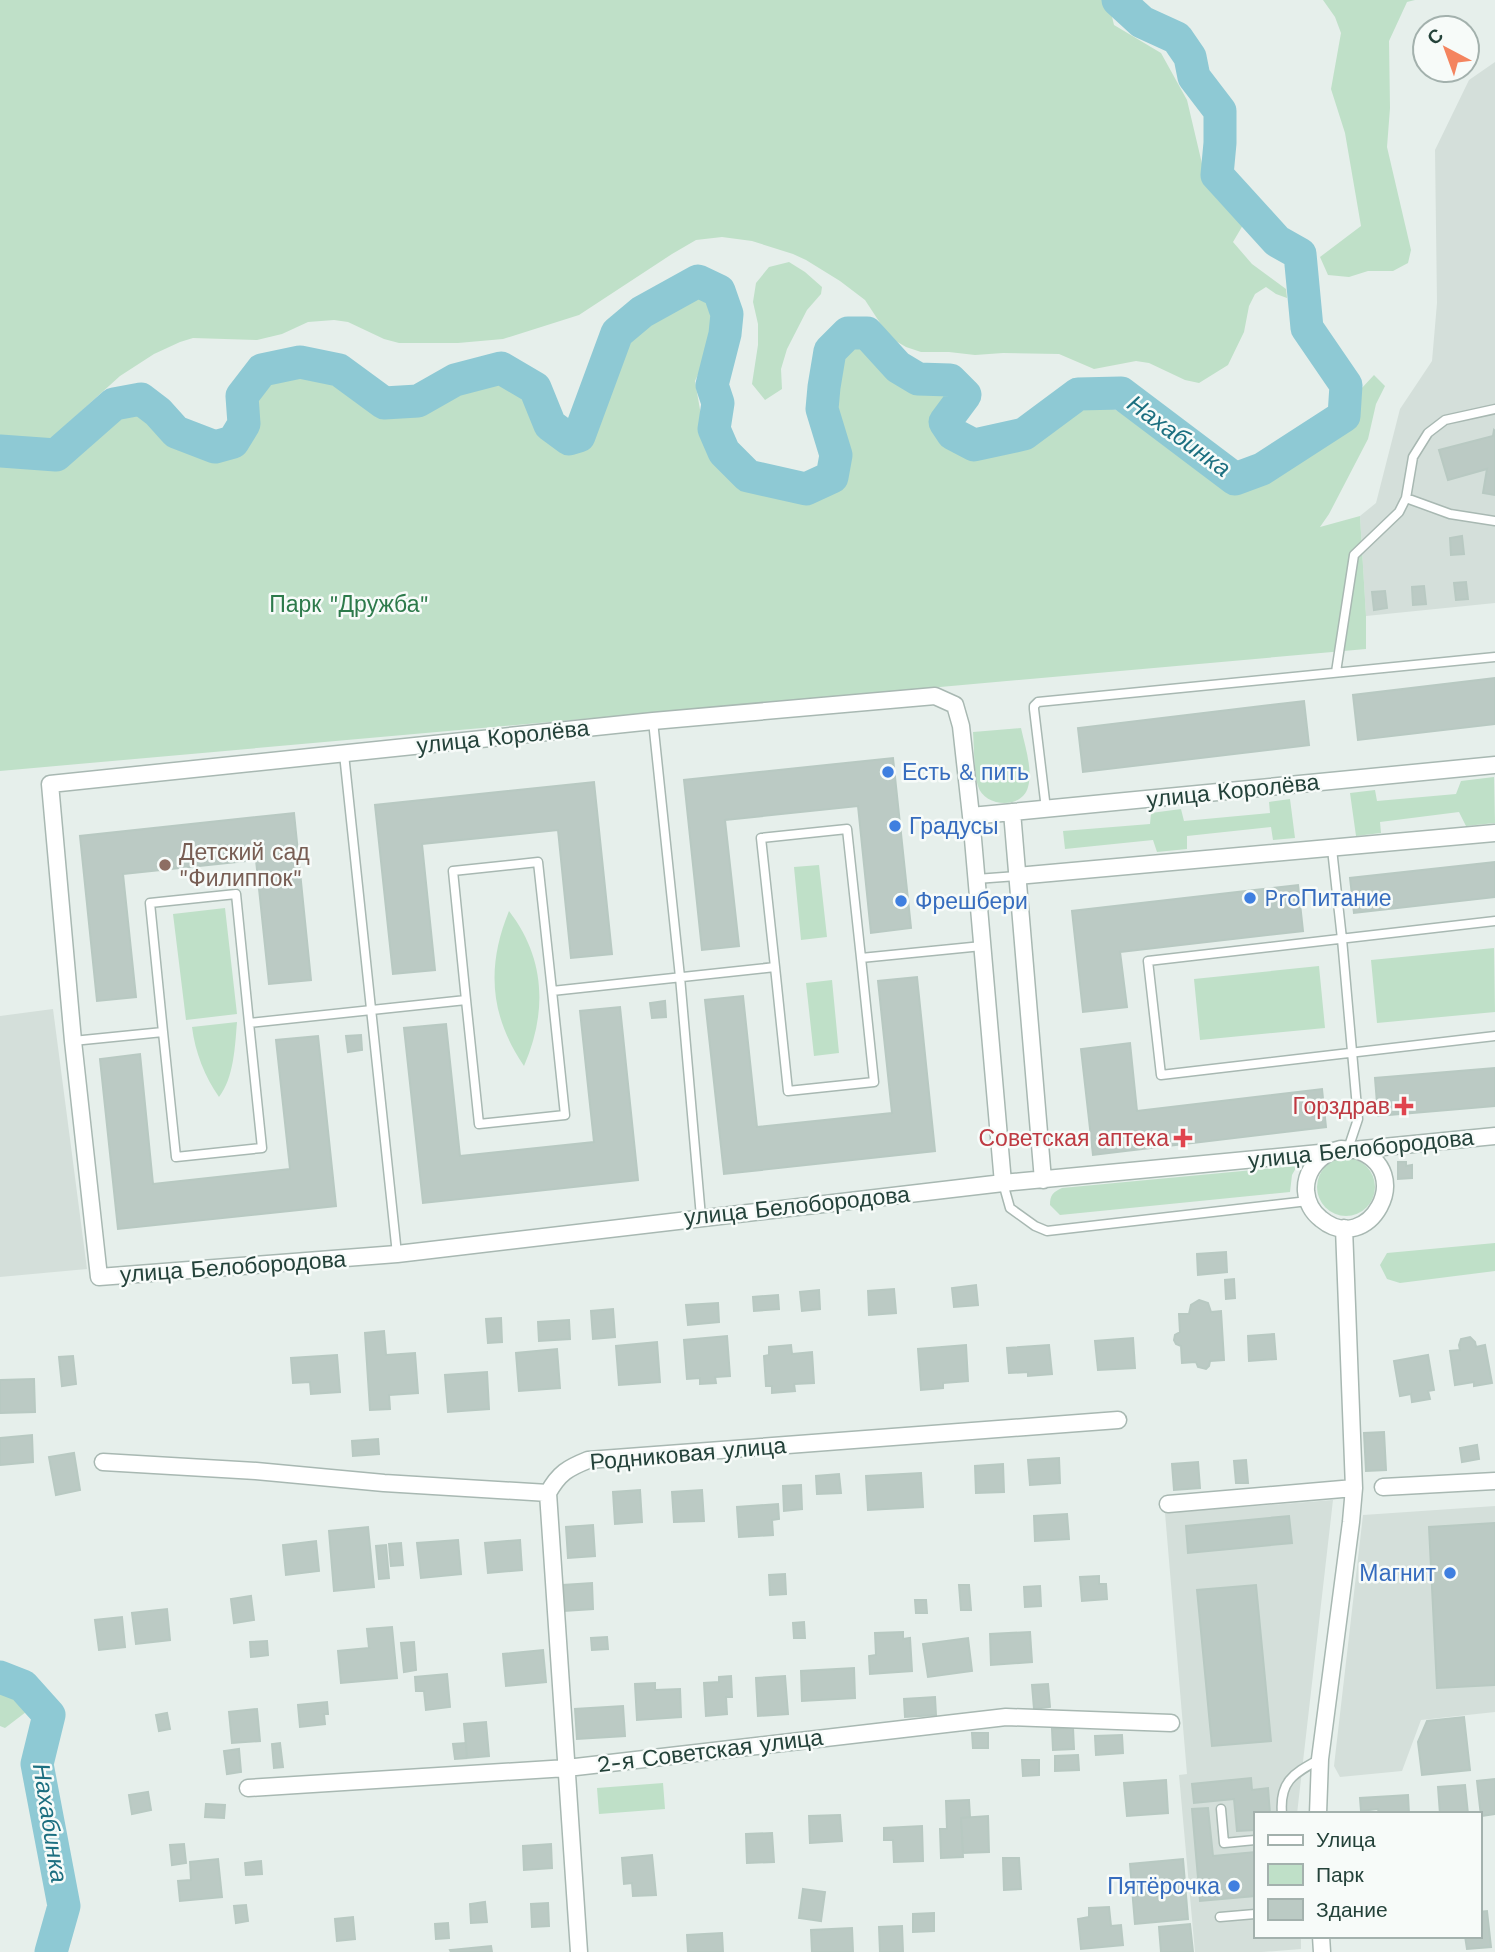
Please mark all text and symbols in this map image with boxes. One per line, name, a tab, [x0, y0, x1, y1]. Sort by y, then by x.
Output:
north arrow	[1411, 14, 1481, 84]
text: С	[1422, 23, 1448, 50]
water label: Нахабинка	[1122, 389, 1236, 483]
park label: Парк "Дружба"	[269, 591, 429, 618]
street label: улица Королёва	[415, 714, 591, 759]
place label: Есть & пить	[902, 759, 1029, 786]
marker: Есть & пить	[880, 764, 896, 780]
street label: улица Королёва	[1145, 768, 1321, 813]
place label: Градусы	[909, 813, 998, 840]
marker: Градусы	[887, 818, 903, 834]
place label: Детский сад "Филиппок"	[179, 839, 310, 892]
marker: Детский сад "Филиппок"	[157, 857, 173, 873]
place label: ProПитание	[1264, 885, 1392, 912]
place label: Фрешбери	[915, 888, 1028, 915]
marker: ProПитание	[1242, 890, 1258, 906]
marker: Фрешбери	[893, 893, 909, 909]
place label: Горздрав	[1292, 1093, 1390, 1120]
marker: Горздрав	[1396, 1098, 1412, 1114]
street label: улица Белобородова	[1247, 1124, 1475, 1174]
place label: Советская аптека	[979, 1125, 1169, 1152]
marker: Советская аптека	[1175, 1130, 1191, 1146]
street label: улица Белобородова	[683, 1181, 911, 1231]
street label: улица Белобородова	[119, 1246, 347, 1288]
street label: Родниковая улица	[589, 1432, 787, 1476]
place label: Магнит	[1359, 1560, 1436, 1587]
marker: Магнит	[1442, 1565, 1458, 1581]
street label: 2-я Советская улица	[596, 1724, 825, 1778]
water label: Нахабинка	[27, 1761, 73, 1885]
legend	[1254, 1812, 1481, 1938]
text: Улица	[1316, 1827, 1376, 1852]
text: Парк	[1316, 1862, 1364, 1887]
place label: Пятёрочка	[1107, 1873, 1220, 1900]
marker: Пятёрочка	[1226, 1878, 1242, 1894]
text: Здание	[1316, 1897, 1388, 1922]

